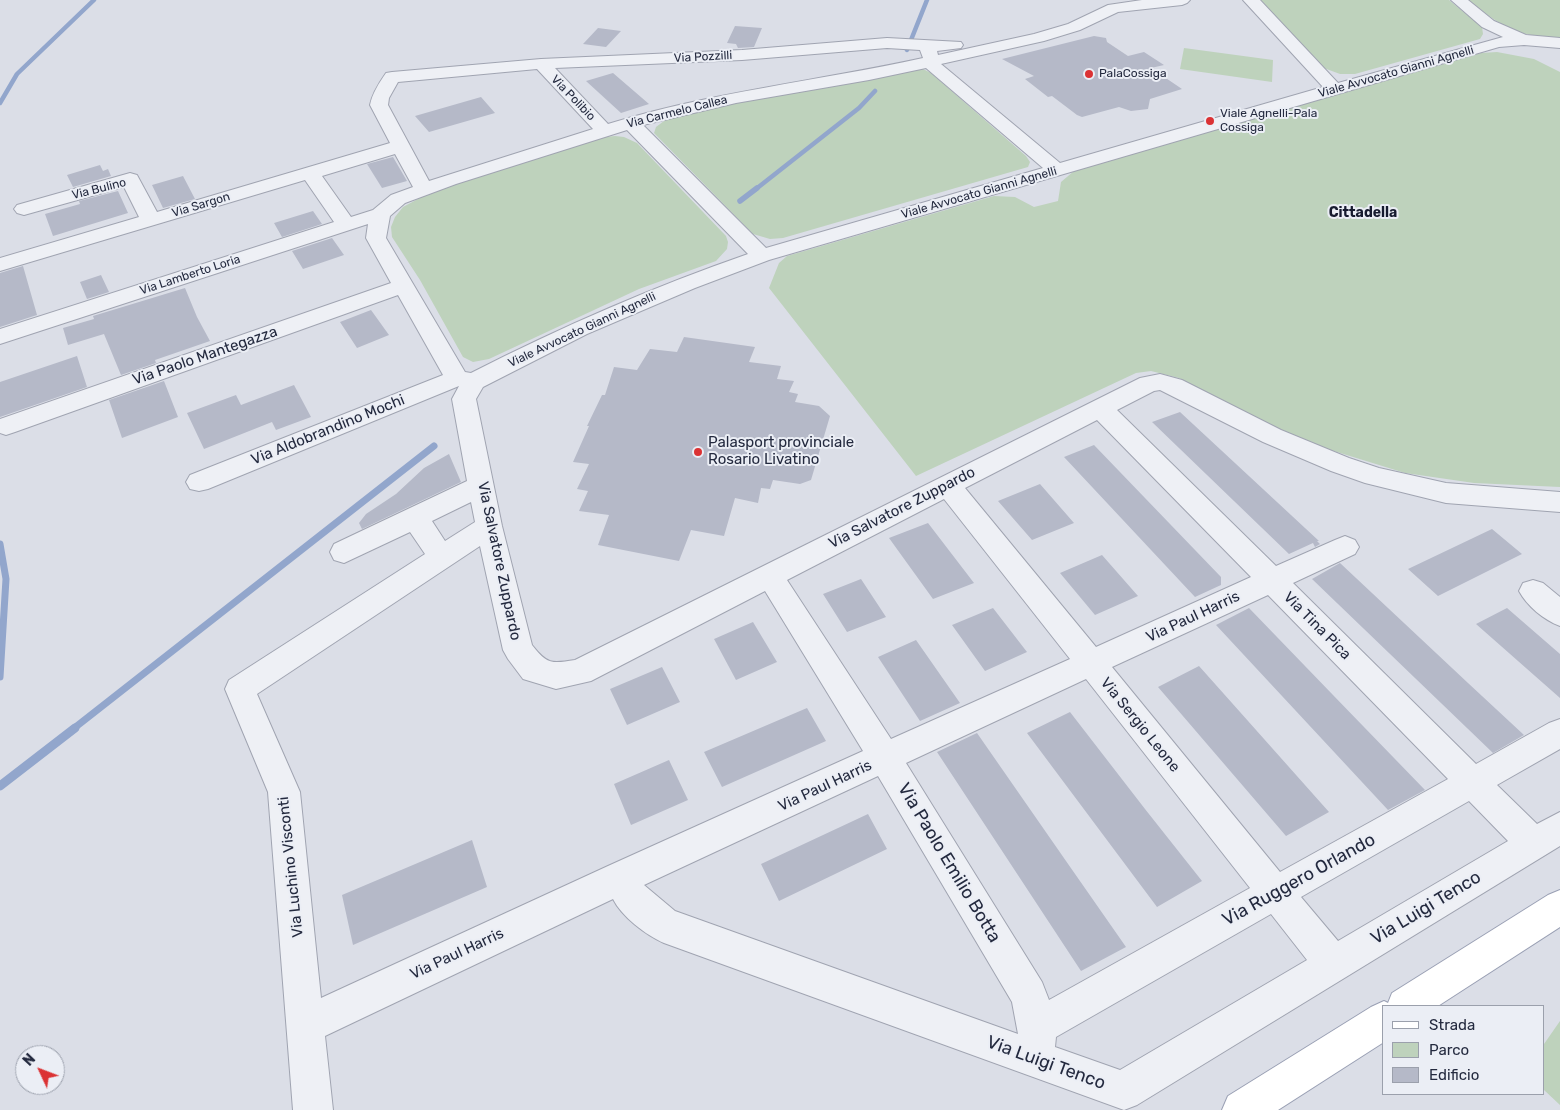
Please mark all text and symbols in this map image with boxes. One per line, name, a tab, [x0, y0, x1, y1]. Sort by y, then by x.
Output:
street label: Viale Avvocato Gianni Agnelli	[1317, 43, 1475, 101]
street label: Via Pozzilli	[673, 48, 733, 66]
place label: PalaCossiga	[1099, 67, 1167, 81]
marker: PalaCossiga	[1083, 68, 1095, 80]
street label: Via Polibio	[548, 72, 598, 124]
street label: Via Carmelo Callea	[625, 93, 729, 131]
place label: Viale Agnelli-Pala Cossiga	[1220, 107, 1317, 135]
marker: Viale Agnelli-Pala Cossiga	[1204, 115, 1216, 127]
street label: Viale Avvocato Gianni Agnelli	[900, 164, 1058, 222]
street label: Via Bulino	[70, 175, 128, 203]
street label: Via Sargon	[170, 189, 232, 221]
district label: Cittadella	[1329, 205, 1397, 221]
street label: Via Lamberto Loria	[138, 252, 242, 298]
street label: Viale Avvocato Gianni Agnelli	[506, 289, 658, 371]
street label: Via Paolo Mantegazza	[130, 323, 280, 389]
street label: Via Aldobrandino Mochi	[249, 391, 407, 469]
place label: Palasport provinciale Rosario Livatino	[708, 434, 854, 469]
marker: Palasport provinciale Rosario Livatino	[692, 446, 704, 458]
street label: Via Salvatore Zuppardo	[826, 463, 978, 553]
street label: Via Salvatore Zuppardo	[473, 480, 525, 642]
street label: Via Paul Harris	[1143, 587, 1243, 647]
street label: Via Tina Pica	[1279, 588, 1355, 664]
street label: Via Sergio Leone	[1096, 674, 1184, 776]
street label: Via Paul Harris	[775, 756, 875, 816]
street label: Via Paolo Emilio Botta	[893, 779, 1005, 947]
street label: Via Luchino Visconti	[275, 796, 307, 938]
street label: Via Ruggero Orlando	[1219, 829, 1379, 931]
street label: Via Luigi Tenco	[1367, 867, 1485, 949]
street label: Via Paul Harris	[407, 924, 507, 984]
legend	[1382, 1005, 1545, 1095]
text: Strada	[1429, 1016, 1475, 1034]
street label: Via Luigi Tenco	[984, 1031, 1108, 1095]
text: Parco	[1429, 1041, 1469, 1059]
north arrow	[15, 1045, 65, 1095]
text: N	[20, 1051, 39, 1070]
text: Edificio	[1429, 1066, 1479, 1084]

